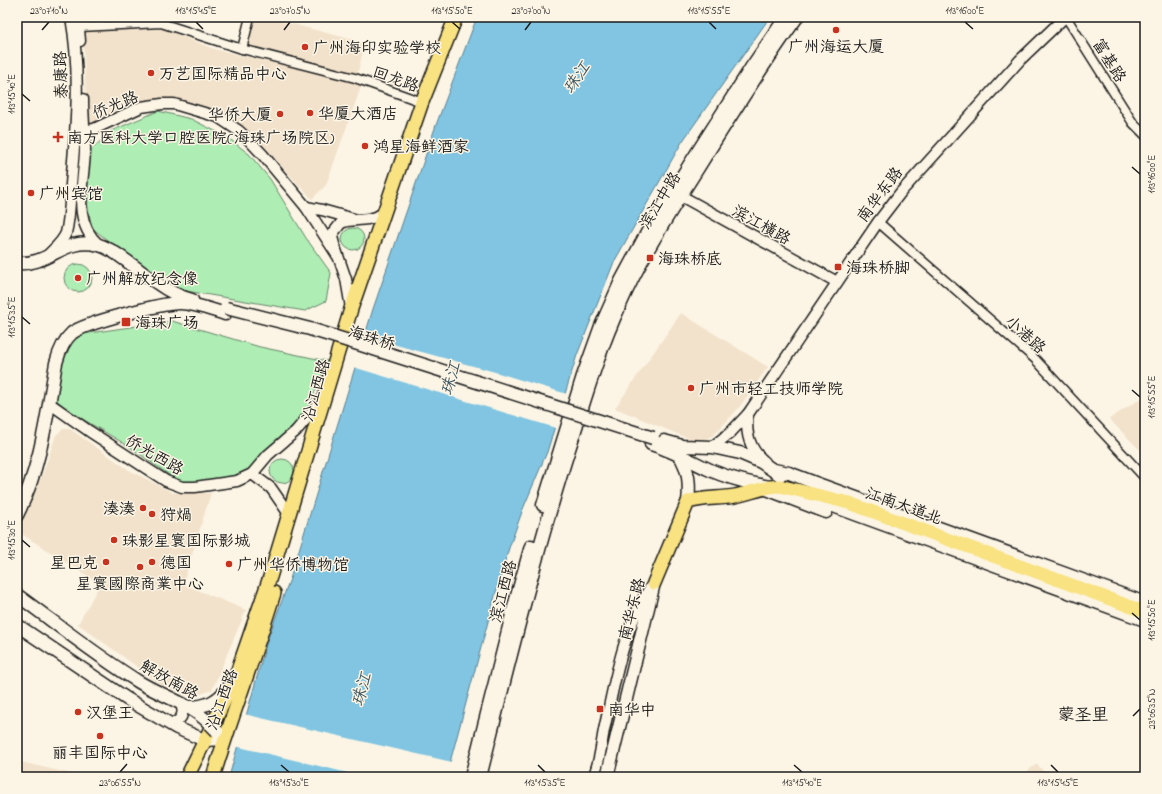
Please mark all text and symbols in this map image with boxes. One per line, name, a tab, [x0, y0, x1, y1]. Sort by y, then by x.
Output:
text: 23°07'10"N	[30, 4, 68, 19]
text: 113°15'45"E	[175, 4, 217, 19]
text: 23°07'05"N	[270, 4, 310, 19]
text: 113°15'50"E	[431, 4, 473, 19]
text: 23°07'00"N	[512, 4, 551, 19]
text: 113°15'55"E	[688, 4, 730, 19]
text: 113°16'00"E	[946, 4, 984, 19]
marker: 广州海运大厦	[831, 25, 841, 35]
street label: 富基路	[1085, 34, 1131, 88]
place label: 广州海运大厦	[788, 36, 884, 60]
place label: 广州海印实验学校	[313, 37, 441, 61]
marker: 广州海印实验学校	[300, 42, 310, 52]
street label: 泰康路	[49, 51, 75, 99]
water label: 珠江	[557, 56, 598, 99]
street label: 回龙路	[369, 60, 422, 99]
place label: 万艺国际精品中心	[159, 63, 287, 87]
marker: 万艺国际精品中心	[146, 68, 156, 78]
text: 113°15'40"E	[5, 74, 20, 114]
street label: 侨光路	[89, 86, 143, 126]
place label: 华厦大酒店	[318, 103, 398, 127]
place label: 华侨大厦	[208, 104, 272, 128]
marker: 华厦大酒店	[305, 108, 315, 118]
marker: 华侨大厦	[275, 109, 285, 119]
place label: 南方医科大学口腔医院(海珠广场院区)	[67, 127, 335, 151]
marker: 南方医科大学口腔医院(海珠广场院区)	[52, 131, 64, 143]
place label: 鸿星海鲜酒家	[373, 136, 469, 160]
marker: 鸿星海鲜酒家	[360, 141, 370, 151]
text: 113°16'00"E	[1145, 155, 1160, 193]
street label: 南华东路	[852, 162, 909, 228]
street label: 滨江中路	[634, 168, 688, 235]
place label: 广州宾馆	[39, 183, 103, 207]
marker: 广州宾馆	[26, 188, 36, 198]
street label: 滨江横路	[727, 200, 795, 252]
place label: 海珠桥底	[658, 248, 722, 272]
marker: 海珠桥底	[645, 253, 655, 263]
place label: 海珠桥脚	[846, 257, 910, 281]
marker: 海珠桥脚	[833, 262, 843, 272]
place label: 广州解放纪念像	[86, 268, 198, 292]
marker: 广州解放纪念像	[73, 273, 83, 283]
text: 113°15'35"E	[5, 296, 20, 338]
street label: 小港路	[999, 311, 1051, 360]
place label: 海珠广场	[135, 312, 199, 336]
marker: 海珠广场	[120, 316, 132, 328]
street label: 海珠桥	[345, 320, 398, 357]
street label: 沿江西路	[297, 356, 337, 425]
water label: 珠江	[435, 358, 468, 398]
text: 113°15'55"E	[1145, 376, 1160, 418]
place label: 广州市轻工技师学院	[699, 378, 843, 402]
marker: 广州市轻工技师学院	[686, 383, 696, 393]
street label: 侨光西路	[120, 429, 188, 482]
street label: 江南大道北	[862, 482, 945, 532]
place label: 湊湊	[103, 498, 135, 522]
marker: 湊湊	[138, 503, 148, 513]
place label: 狩煱	[160, 504, 192, 528]
marker: 狩煱	[147, 509, 157, 519]
text: 113°15'30"E	[5, 520, 20, 560]
place label: 珠影星寰国际影城	[122, 530, 250, 554]
marker: 珠影星寰国际影城	[109, 535, 119, 545]
place label: 星巴克	[50, 552, 98, 576]
place label: 德国	[160, 552, 192, 576]
place label: 广州华侨博物馆	[237, 554, 349, 578]
marker: 星巴克	[101, 557, 111, 567]
marker: 德国	[147, 557, 157, 567]
street label: 滨江西路	[484, 557, 524, 626]
marker: 广州华侨博物馆	[224, 559, 234, 569]
marker: 星寰國際商業中心	[135, 562, 145, 572]
place label: 星寰國際商業中心	[76, 573, 204, 597]
street label: 南华东路	[614, 576, 652, 643]
text: 113°15'50"E	[1145, 599, 1160, 641]
street label: 解放南路	[135, 655, 203, 707]
street label: 沿江西路	[201, 666, 245, 734]
water label: 珠江	[346, 669, 379, 709]
text: 23°06'35"N	[1145, 689, 1160, 729]
place label: 南华中	[608, 699, 656, 723]
place label: 汉堡王	[86, 702, 134, 726]
district label: 蒙圣里	[1058, 703, 1109, 728]
marker: 南华中	[595, 704, 605, 714]
marker: 汉堡王	[73, 707, 83, 717]
marker: 丽丰国际中心	[95, 731, 105, 741]
place label: 丽丰国际中心	[52, 742, 148, 766]
text: 23°06'55"N	[99, 776, 141, 791]
text: 113°15'30"E	[269, 776, 309, 791]
text: 113°15'35"E	[524, 776, 566, 791]
text: 113°15'40"E	[782, 776, 822, 791]
text: 113°15'45"E	[1037, 776, 1079, 791]

